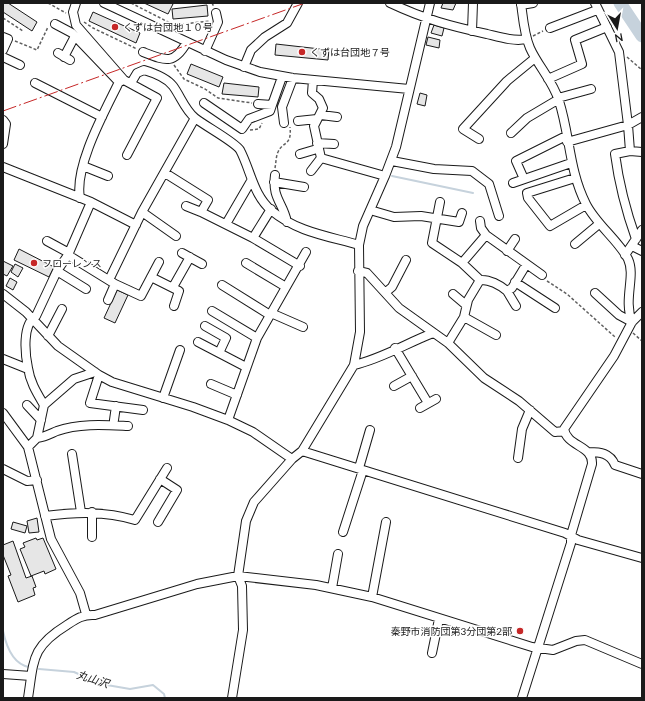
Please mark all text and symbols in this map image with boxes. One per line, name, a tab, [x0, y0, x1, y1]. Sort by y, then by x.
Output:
north arrow	[597, 8, 637, 48]
place label: くずは台団地１０号	[123, 21, 213, 33]
marker: くずは台団地１０号	[110, 22, 120, 32]
text: N	[614, 31, 624, 45]
place label: くずは台団地７号	[310, 46, 390, 58]
marker: くずは台団地７号	[297, 47, 307, 57]
place label: フローレンス	[42, 257, 102, 269]
marker: フローレンス	[29, 258, 39, 268]
place label: 秦野市消防団第3分団第2部	[390, 625, 512, 637]
marker: 秦野市消防団第3分団第2部	[515, 626, 525, 636]
water label: 丸山沢	[75, 667, 113, 690]

